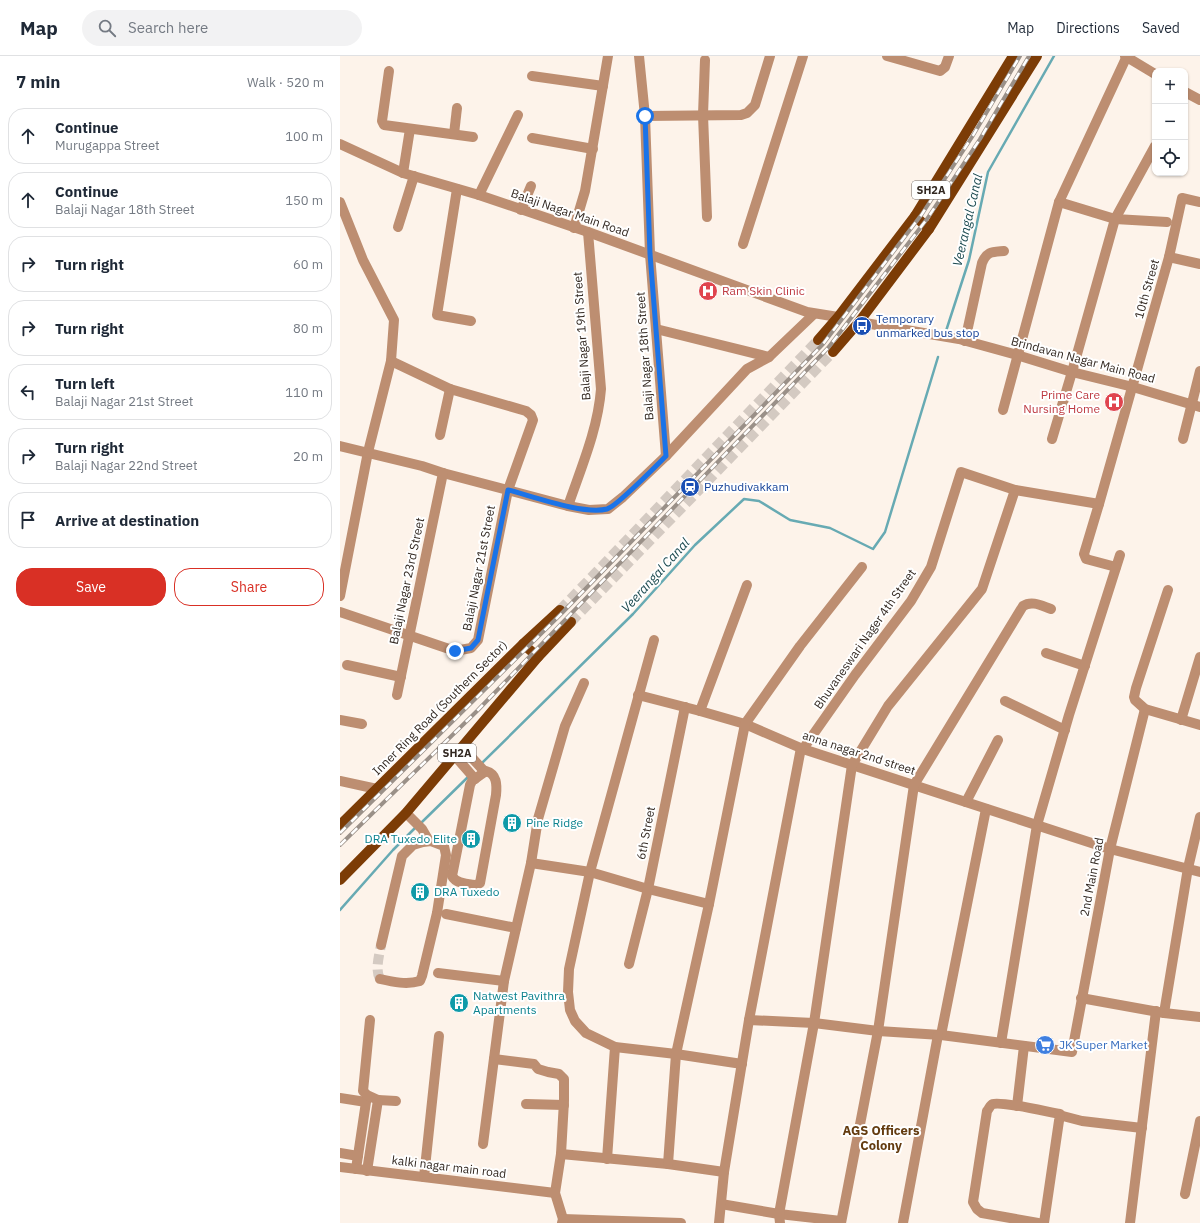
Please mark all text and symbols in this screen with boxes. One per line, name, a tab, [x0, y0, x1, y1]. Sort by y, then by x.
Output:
search box	[82, 10, 362, 46]
text: Map	[20, 16, 58, 40]
icon: search	[96, 17, 118, 39]
text: Search here	[128, 18, 208, 37]
text: Map	[1007, 19, 1034, 37]
text: Directions	[1056, 19, 1120, 37]
text: Saved	[1142, 19, 1180, 37]
map controls	[1152, 68, 1188, 176]
button: +	[1152, 68, 1188, 104]
text: 7 min	[16, 71, 60, 93]
text: Walk · 520 m	[247, 74, 324, 91]
button: −	[1152, 104, 1188, 140]
route start	[636, 107, 654, 125]
text: Continue	[55, 118, 119, 137]
icon: ahead	[17, 125, 39, 147]
text: 100 m	[285, 128, 323, 145]
text: Murugappa Street	[55, 137, 160, 154]
button: locate	[1152, 140, 1188, 176]
water label: Veerangal Canal	[949, 172, 987, 268]
road number: SH2A	[912, 181, 950, 199]
text: Continue	[55, 182, 119, 201]
street label: Balaji Nagar Main Road	[509, 185, 631, 240]
icon: ahead	[17, 189, 39, 211]
text: 150 m	[285, 192, 323, 209]
text: Balaji Nagar 18th Street	[55, 201, 195, 218]
icon: right	[17, 253, 39, 275]
text: Turn right	[55, 255, 124, 274]
text: 60 m	[293, 256, 323, 273]
street label: 10th Street	[1131, 257, 1162, 320]
street label: Balaji Nagar 19th Street	[570, 271, 593, 401]
hospital icon: Ram Skin Clinic	[697, 280, 719, 302]
place label: Ram Skin Clinic	[722, 283, 805, 298]
street label: Balaji Nagar 18th Street	[633, 291, 656, 421]
place label: Temporary unmarked bus stop	[876, 311, 980, 340]
bus stop icon: Temporary unmarked bus stop	[851, 315, 873, 337]
icon: right	[17, 317, 39, 339]
text: Turn right	[55, 319, 124, 338]
text: 80 m	[293, 320, 323, 337]
street label: Brindavan Nagar Main Road	[1010, 333, 1157, 386]
text: Turn left	[55, 374, 115, 393]
icon: left	[17, 381, 39, 403]
text: 110 m	[285, 384, 323, 401]
place label: Prime Care Nursing Home	[1023, 387, 1100, 416]
hospital icon: Prime Care Nursing Home	[1103, 391, 1125, 413]
text: Balaji Nagar 21st Street	[55, 393, 193, 410]
text: Turn right	[55, 438, 124, 457]
icon: right	[17, 445, 39, 467]
text: 20 m	[293, 448, 323, 465]
text: Balaji Nagar 22nd Street	[55, 457, 197, 474]
station icon: Puzhudivakkam	[679, 476, 701, 498]
place label: Puzhudivakkam	[704, 479, 789, 494]
street label: Balaji Nagar 21st Street	[459, 504, 498, 632]
icon: arrive	[17, 509, 39, 531]
text: Arrive at destination	[55, 511, 199, 530]
street label: Balaji Nagar 23rd Street	[386, 516, 427, 646]
water label: Veerangal Canal	[617, 534, 694, 616]
street label: Bhuvaneswari Nager 4th Street	[810, 566, 919, 712]
button: Save	[16, 568, 166, 606]
button: Share	[174, 568, 324, 606]
street label: Inner Ring Road (Southern Sector)	[369, 637, 510, 778]
route end	[446, 642, 464, 660]
street label: anna nagar 2nd street	[801, 727, 918, 778]
road number: SH2A	[438, 744, 476, 762]
street label: 6th Street	[633, 805, 658, 861]
building icon: Pine Ridge	[501, 812, 523, 834]
place label: Pine Ridge	[526, 815, 583, 830]
building icon: DRA Tuxedo Elite	[460, 828, 482, 850]
place label: DRA Tuxedo Elite	[365, 831, 457, 846]
street label: 2nd Main Road	[1076, 836, 1107, 918]
building icon: DRA Tuxedo	[409, 881, 431, 903]
place label: DRA Tuxedo	[434, 884, 500, 899]
place label: Natwest Pavithra Apartments	[473, 988, 565, 1017]
building icon: Natwest Pavithra Apartments	[448, 992, 470, 1014]
supermarket icon: JK Super Market	[1034, 1034, 1056, 1056]
place label: JK Super Market	[1059, 1037, 1148, 1052]
district label: AGS Officers Colony	[842, 1122, 920, 1154]
street label: kalki nagar main road	[391, 1152, 507, 1181]

